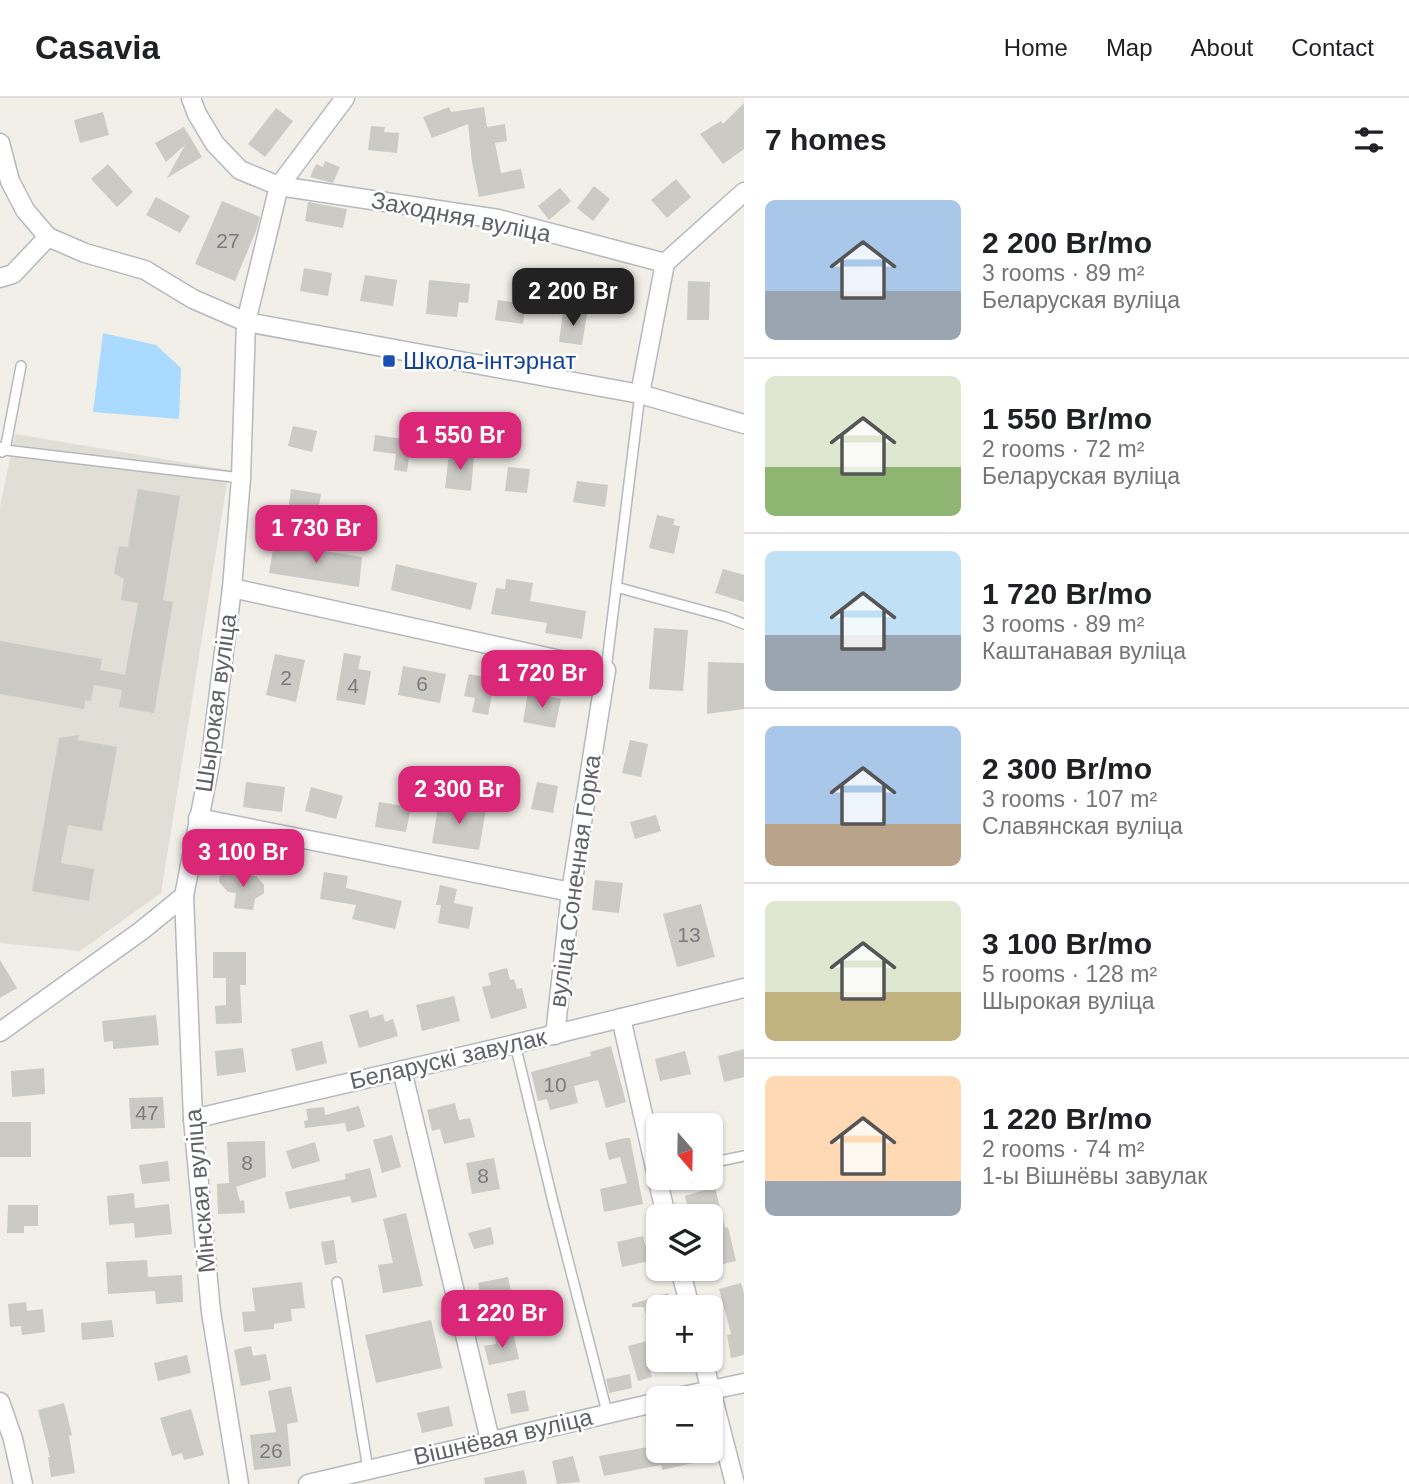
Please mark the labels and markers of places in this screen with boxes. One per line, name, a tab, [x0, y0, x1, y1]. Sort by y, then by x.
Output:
pin: 2 200 Br	[501, 268, 645, 328]
place label: Школа-інтэрнат	[403, 347, 576, 374]
marker: Школа-інтэрнат	[381, 353, 397, 369]
pin: 1 550 Br	[388, 412, 532, 472]
pin: 1 730 Br	[244, 505, 388, 565]
pin: 1 720 Br	[470, 650, 614, 710]
pin: 2 300 Br	[387, 766, 531, 826]
pin: 3 100 Br	[171, 830, 315, 889]
pin: 1 220 Br	[430, 1290, 574, 1350]

